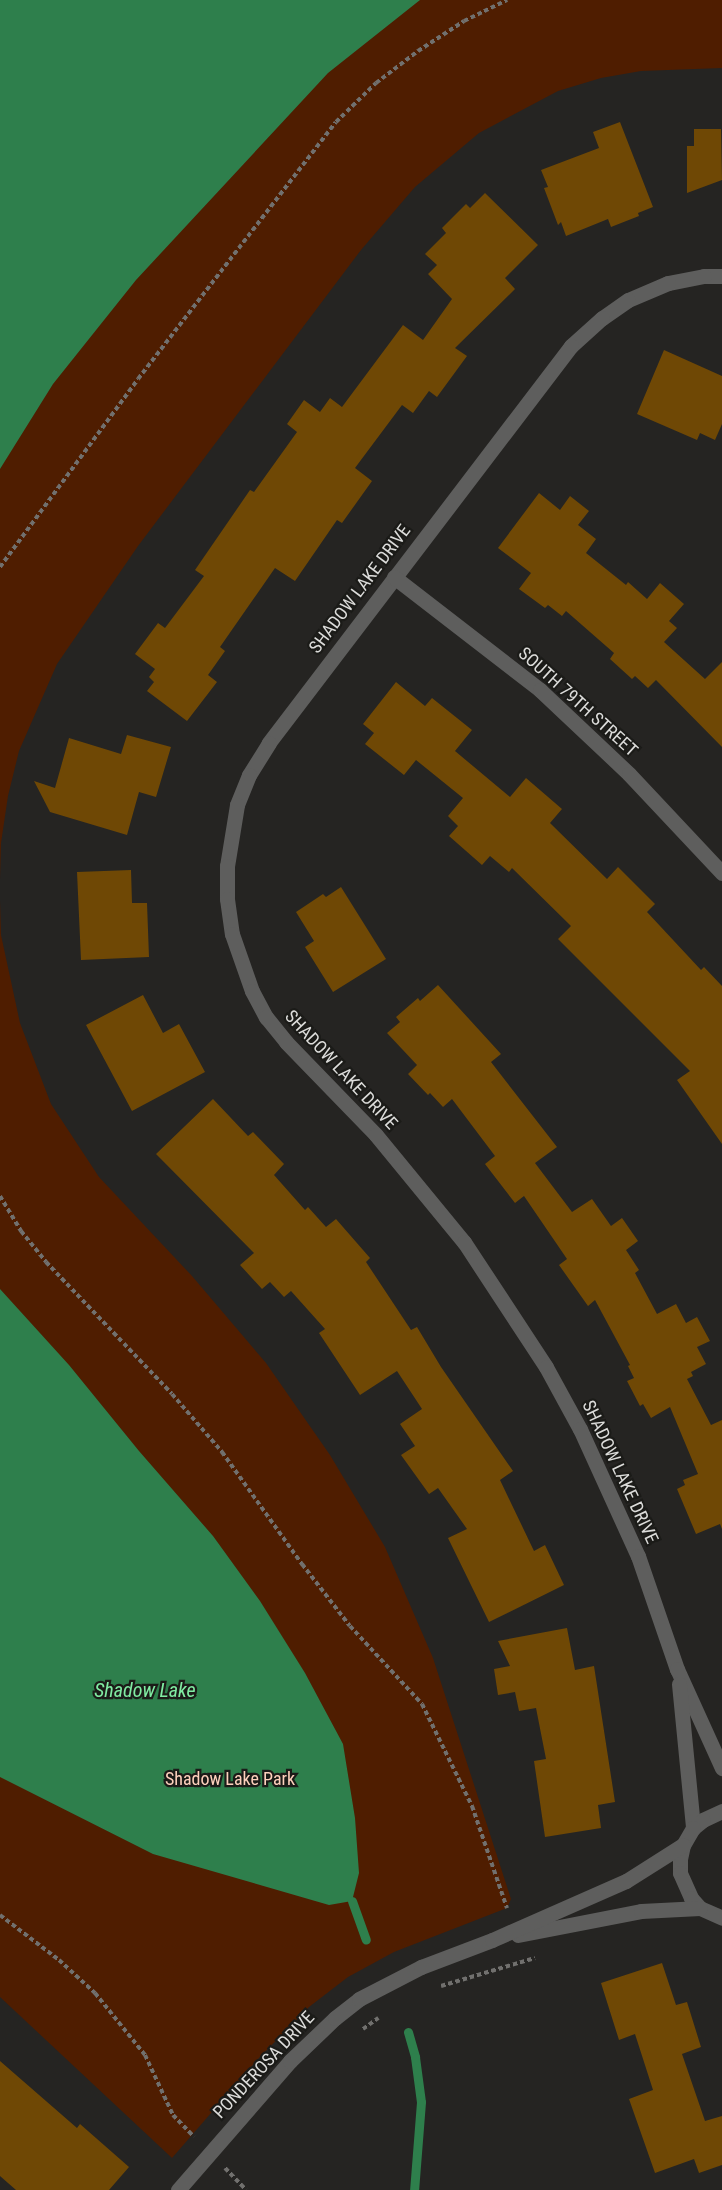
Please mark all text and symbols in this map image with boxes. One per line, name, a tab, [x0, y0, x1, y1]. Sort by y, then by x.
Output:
street label: SHADOW LAKE DRIVE	[305, 520, 415, 658]
street label: SOUTH 79TH STREET	[514, 643, 642, 761]
street label: SHADOW LAKE DRIVE	[280, 1006, 402, 1134]
street label: SHADOW LAKE DRIVE	[577, 1397, 663, 1547]
water label: Shadow Lake	[94, 1678, 196, 1702]
park label: Shadow Lake Park	[165, 1768, 295, 1790]
street label: PONDEROSA DRIVE	[209, 2007, 319, 2123]

